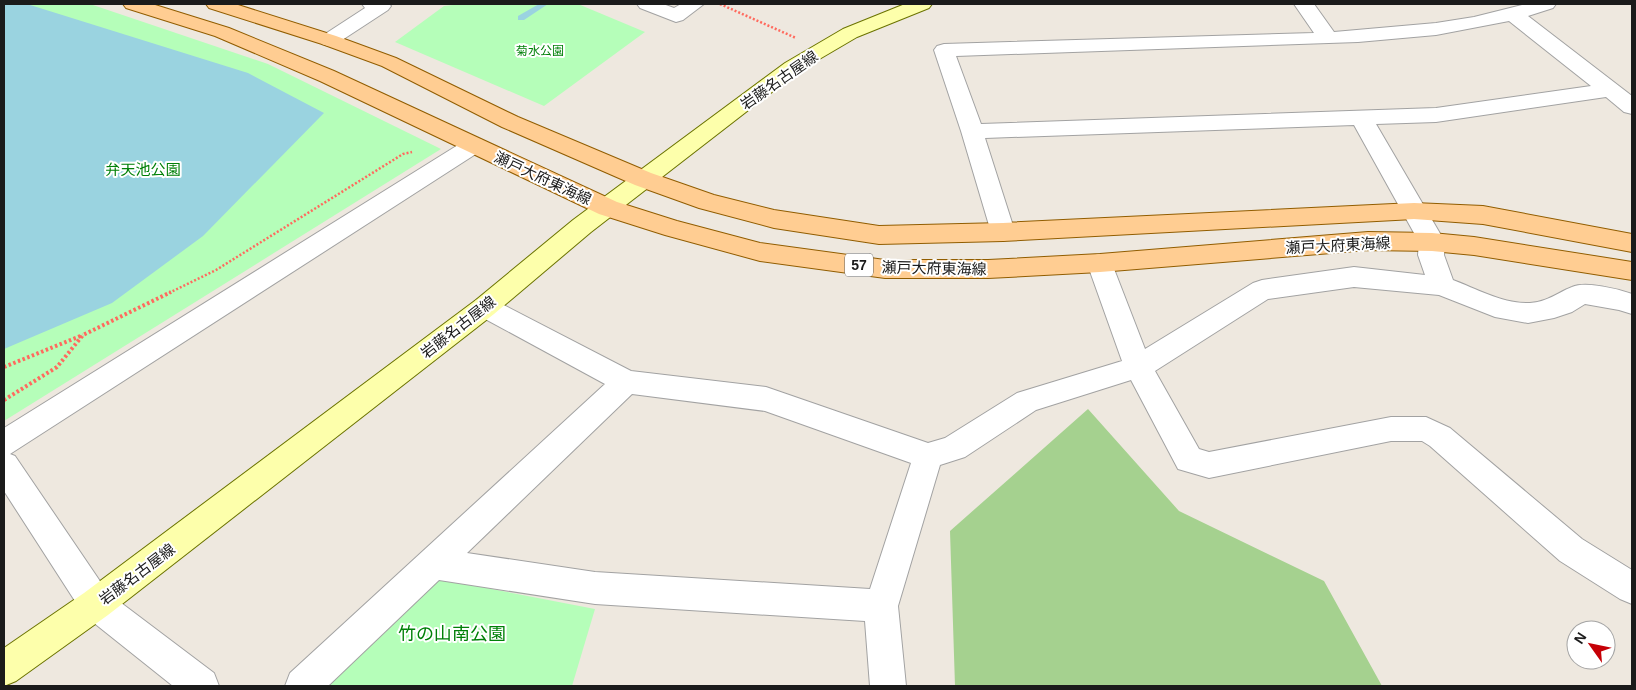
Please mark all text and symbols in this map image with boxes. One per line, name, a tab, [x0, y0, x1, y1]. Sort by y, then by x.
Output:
park label: 菊水公園	[516, 44, 564, 58]
street label: 岩藤名古屋線	[737, 47, 821, 113]
street label: 瀬戸大府東海線	[492, 148, 594, 208]
park label: 弁天池公園	[105, 161, 181, 178]
street label: 瀬戸大府東海線	[1285, 234, 1391, 256]
road number: 57	[845, 254, 873, 276]
street label: 瀬戸大府東海線	[881, 259, 987, 277]
street label: 岩藤名古屋線	[417, 293, 499, 361]
street label: 岩藤名古屋線	[96, 540, 178, 608]
north arrow	[1566, 620, 1616, 670]
park label: 竹の山南公園	[398, 624, 506, 644]
text: N	[1571, 629, 1590, 647]

